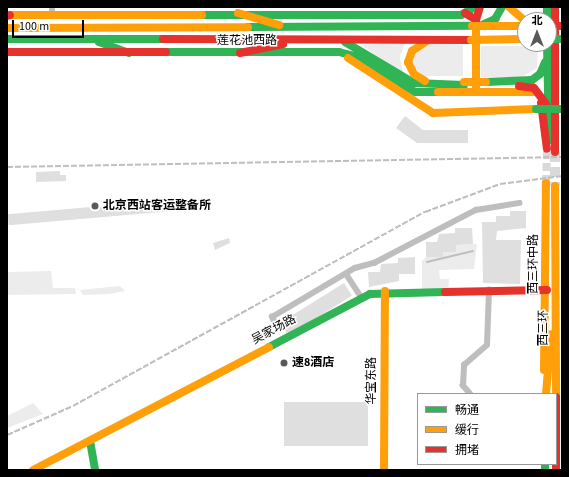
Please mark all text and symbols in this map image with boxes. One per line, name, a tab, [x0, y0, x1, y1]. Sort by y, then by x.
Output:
scale bar	[14, 12, 86, 38]
north arrow	[517, 12, 557, 52]
text: 北	[532, 13, 543, 28]
text: 100 m	[19, 18, 49, 35]
street label: 莲花池西路	[217, 34, 277, 48]
place label: 北京西站客运整备所	[103, 199, 211, 213]
marker: 北京西站客运整备所	[90, 201, 100, 211]
street label: 西三环中路	[527, 234, 541, 294]
street label: 西三环	[537, 310, 551, 346]
street label: 吴家场路	[249, 312, 299, 348]
place label: 速8酒店	[292, 356, 334, 370]
street label: 华宝东路	[365, 357, 379, 405]
marker: 速8酒店	[279, 358, 289, 368]
legend	[417, 393, 557, 465]
text: 畅通	[455, 402, 479, 419]
text: 缓行	[455, 422, 479, 439]
text: 拥堵	[455, 442, 479, 459]

